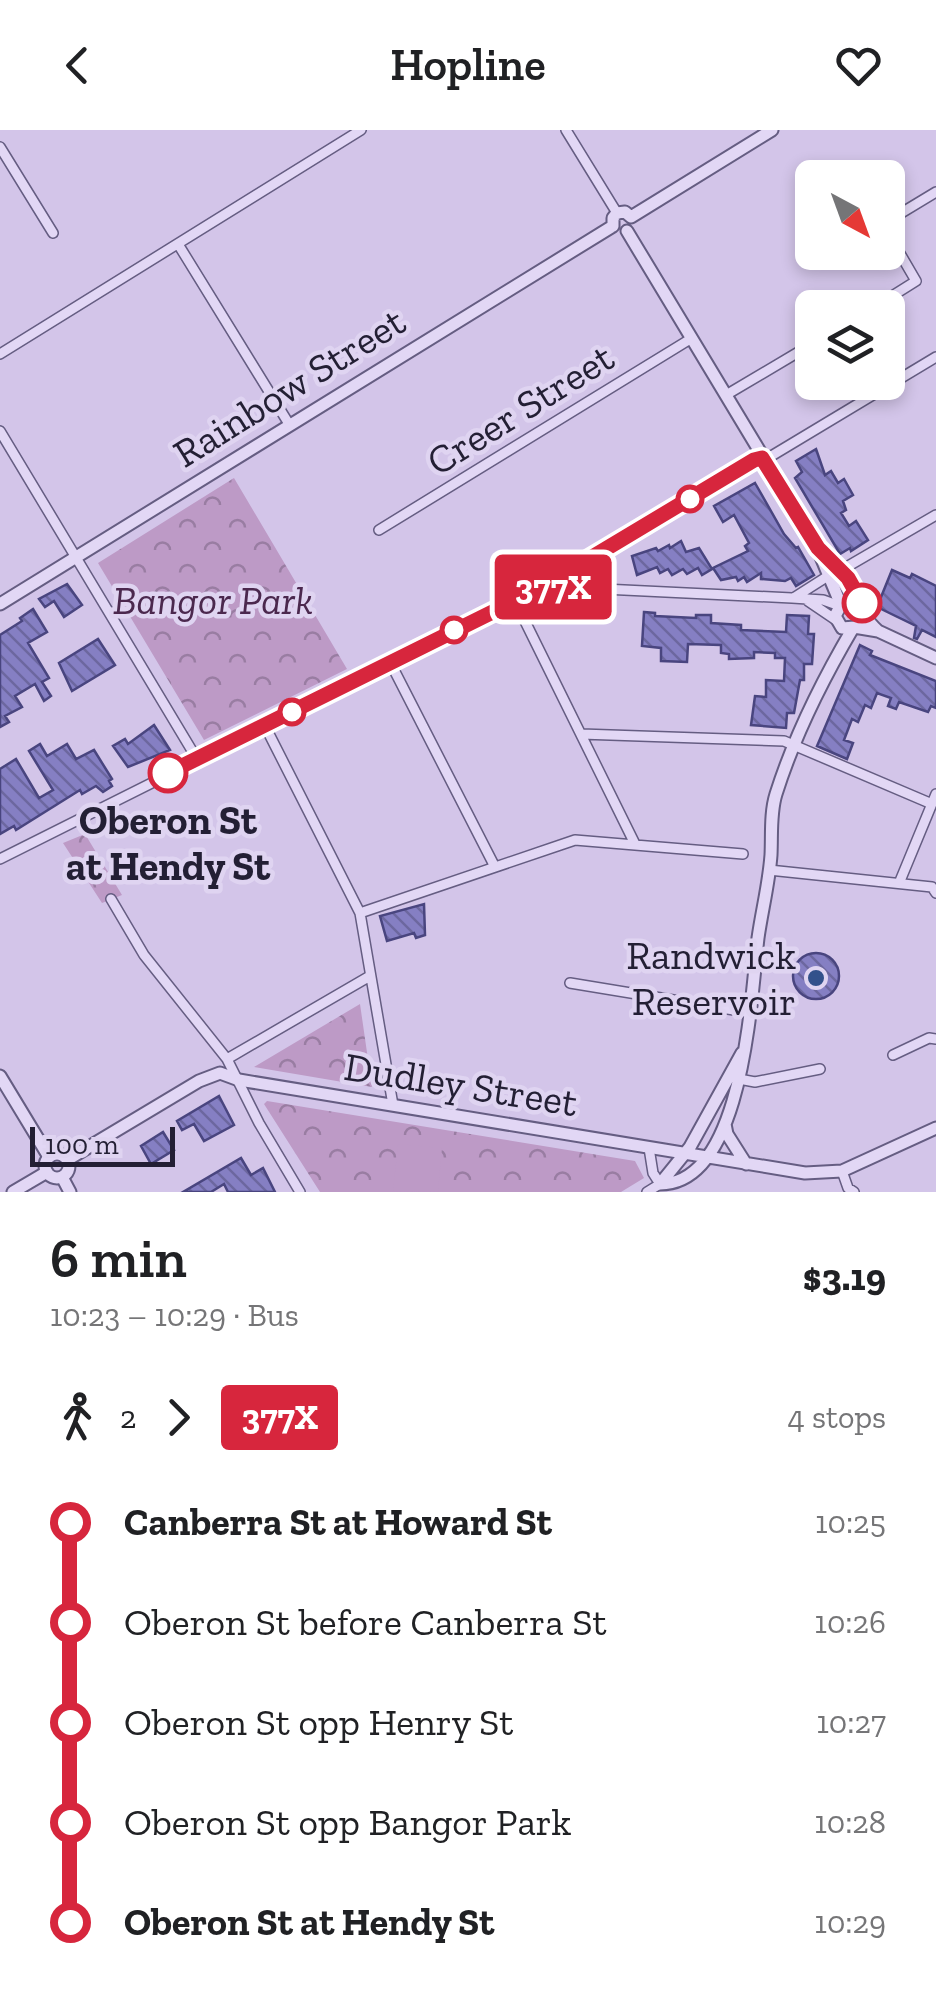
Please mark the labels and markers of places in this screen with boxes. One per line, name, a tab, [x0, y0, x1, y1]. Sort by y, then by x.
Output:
unlabelled marker	[677, 486, 703, 512]
unlabelled marker	[843, 584, 881, 622]
unlabelled marker	[441, 617, 467, 643]
unlabelled marker	[279, 699, 305, 725]
marker: Oberon St at Hendy St	[149, 754, 187, 792]
place label: Oberon St at Hendy St	[66, 796, 271, 890]
place label: Randwick Reservoir	[626, 931, 796, 1025]
marker: Randwick Reservoir	[805, 967, 827, 989]

